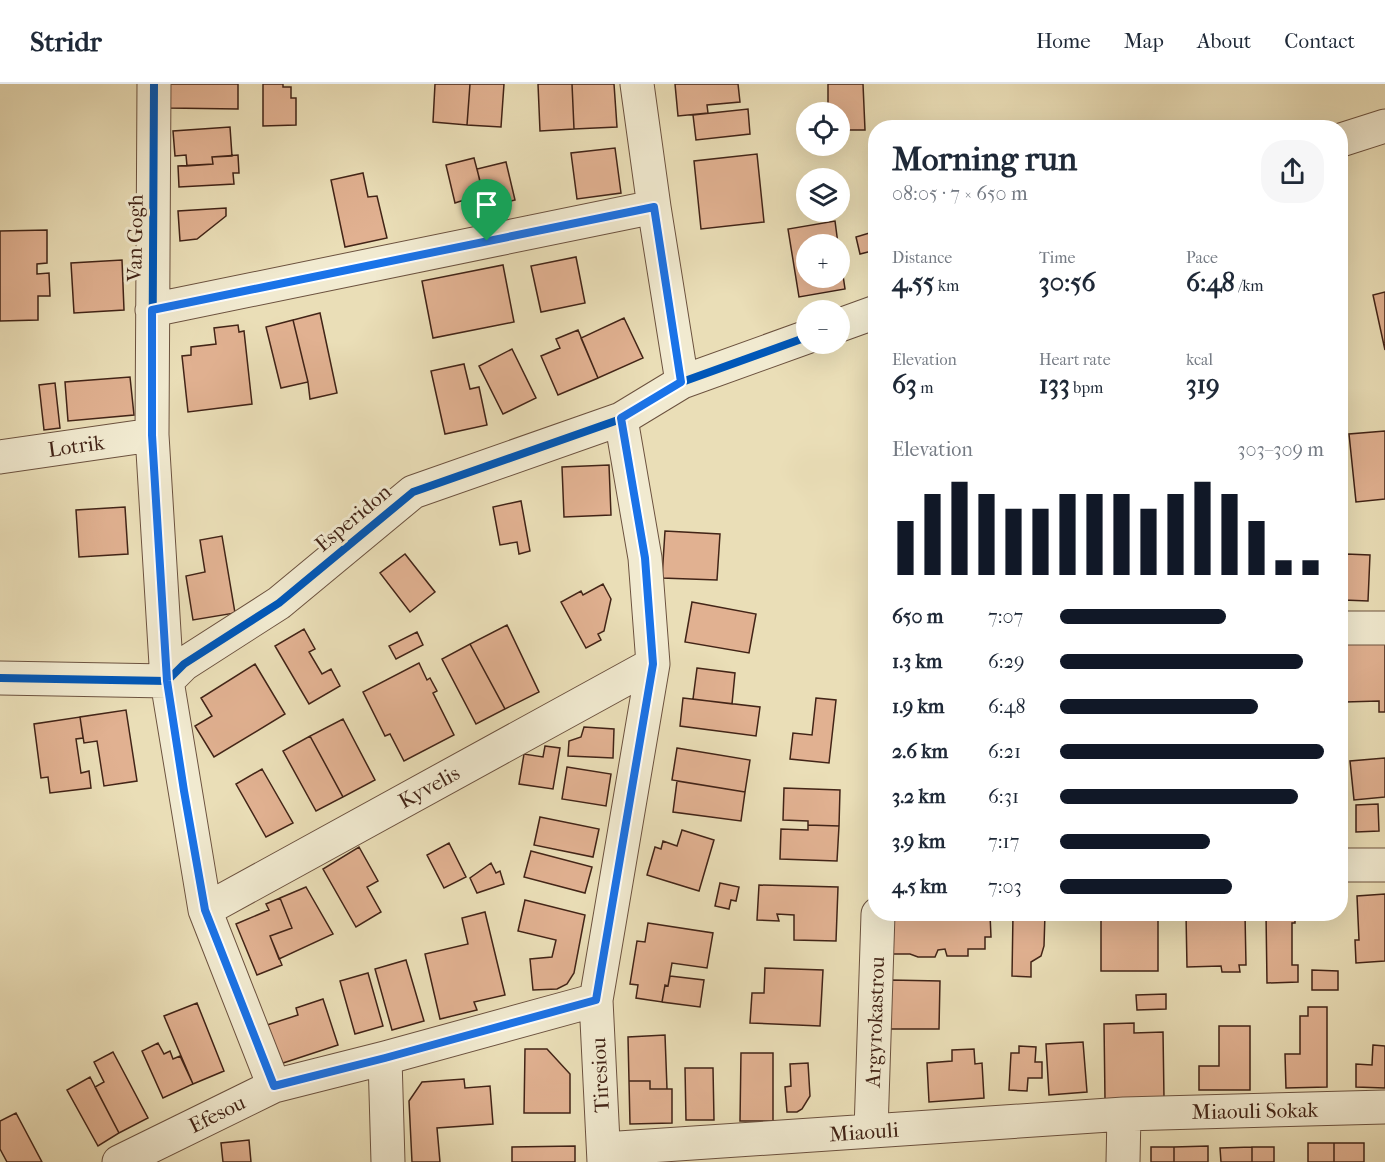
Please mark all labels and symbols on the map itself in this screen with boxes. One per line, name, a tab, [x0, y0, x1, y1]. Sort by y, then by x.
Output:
pin	[461, 179, 512, 241]
street label: Van Gogh	[122, 194, 148, 283]
street label: Lotrik	[46, 430, 106, 462]
street label: Esperidon	[310, 479, 396, 557]
street label: Kyvelis	[394, 760, 464, 813]
street label: Argyrokastrou	[861, 956, 889, 1089]
street label: Tiresiou	[586, 1037, 614, 1113]
street label: Efesou	[185, 1090, 249, 1138]
street label: Miaouli Sokak	[1191, 1098, 1319, 1124]
street label: Miaouli	[828, 1118, 900, 1146]

